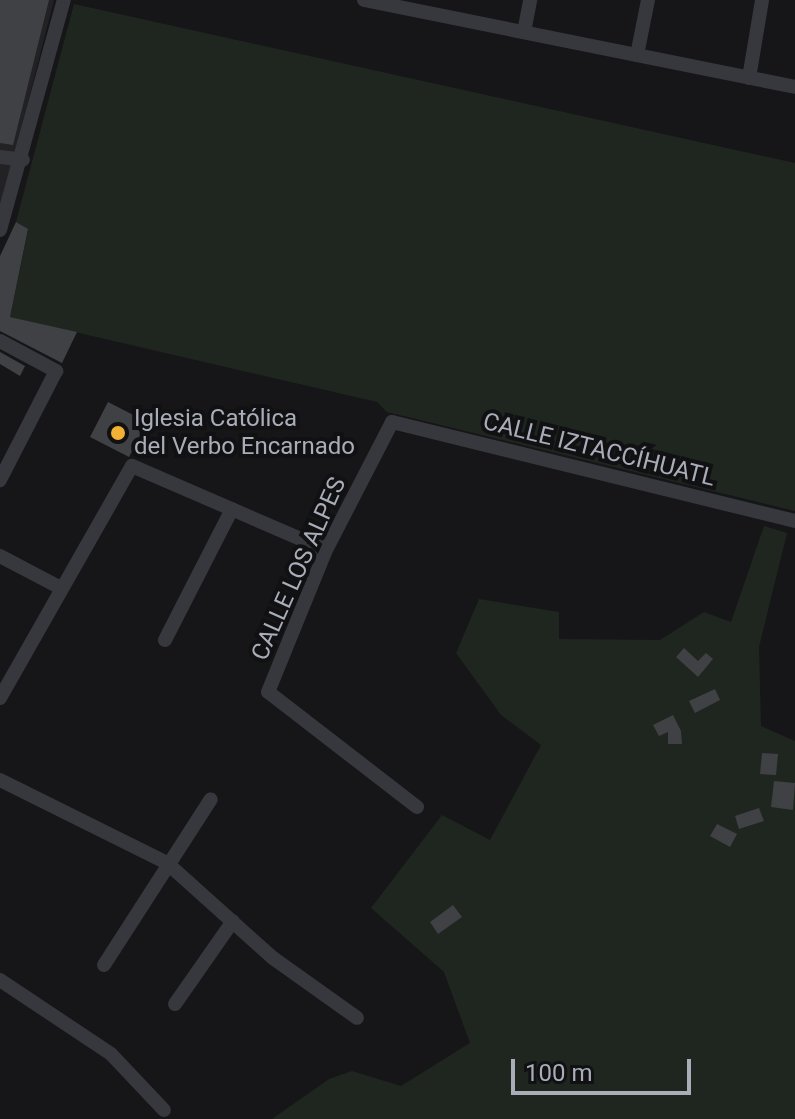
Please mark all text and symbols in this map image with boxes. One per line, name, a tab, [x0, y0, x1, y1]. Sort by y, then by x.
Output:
place label: Iglesia Católica del Verbo Encarnado	[134, 405, 355, 461]
street label: CALLE IZTACCÍHUATL	[480, 407, 718, 493]
marker: Iglesia Católica del Verbo Encarnado	[109, 424, 127, 442]
street label: CALLE LOS ALPES	[246, 473, 352, 665]
scale bar	[515, 1043, 695, 1093]
text: 100 m	[525, 1059, 592, 1087]

